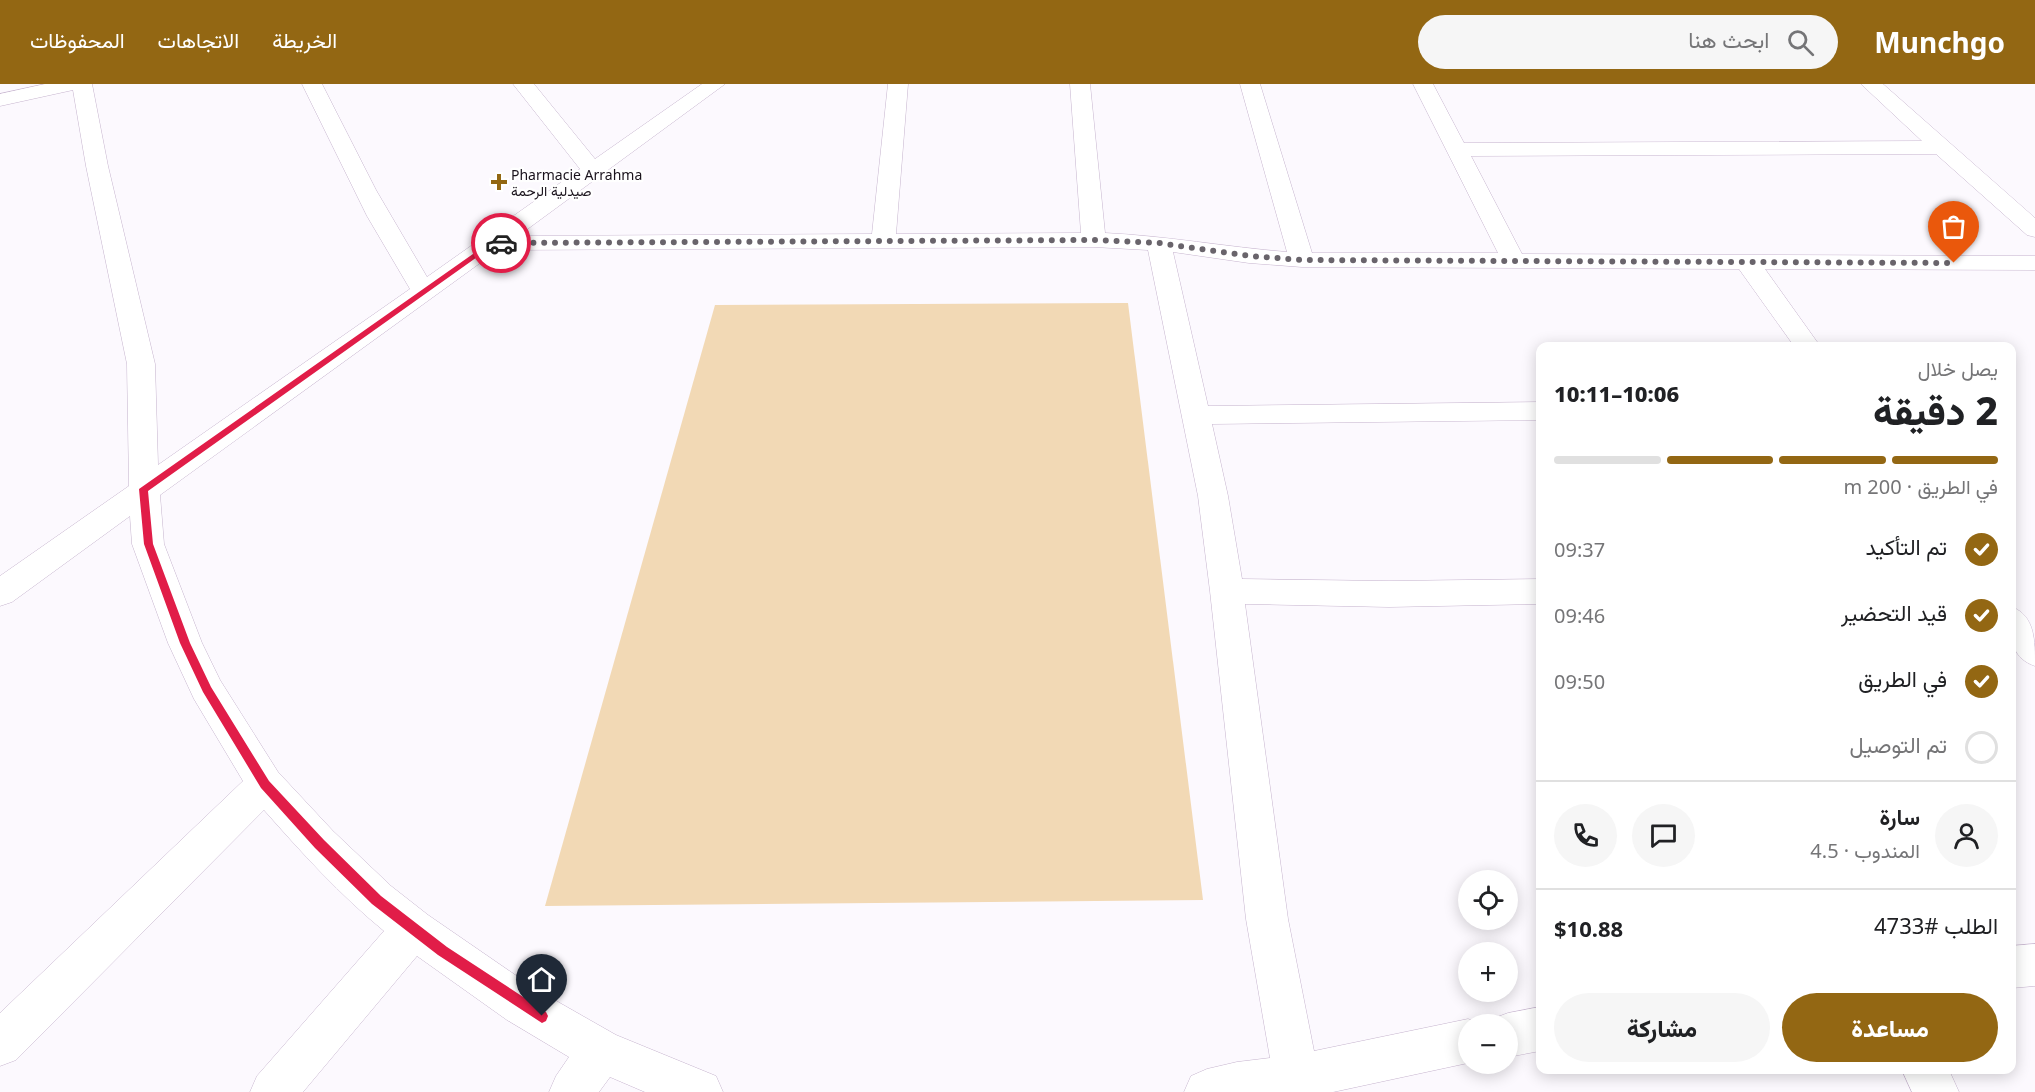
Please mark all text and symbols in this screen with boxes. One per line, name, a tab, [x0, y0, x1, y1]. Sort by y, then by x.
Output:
search box	[1418, 15, 1838, 69]
text: Munchgo	[1874, 23, 2005, 61]
text: ابحث هنا	[1688, 24, 1769, 54]
text: المحفوظات	[30, 26, 125, 54]
text: الاتجاهات	[158, 26, 239, 54]
text: الخريطة	[272, 26, 337, 54]
icon: search	[1784, 26, 1817, 59]
place label: Pharmacie Arrahma صيدلية الرحمة	[511, 165, 642, 200]
marker: Pharmacie Arrahma صيدلية الرحمة	[492, 175, 506, 189]
pin	[1928, 201, 1979, 263]
icon: bag	[1937, 210, 1970, 243]
courier	[471, 213, 531, 273]
icon: car	[485, 227, 518, 260]
text: يصل خلال	[1918, 355, 1998, 382]
text: 10:06–10:11	[1554, 378, 1679, 408]
text: 2 دقيقة	[1873, 383, 1998, 436]
text: في الطريق · 200 m	[1843, 473, 1998, 500]
text: تم التأكيد	[1866, 531, 1947, 561]
icon: check	[1965, 533, 1998, 566]
text: 09:37	[1554, 536, 1605, 563]
text: قيد التحضير	[1841, 597, 1947, 627]
icon: check	[1965, 599, 1998, 632]
text: 09:46	[1554, 602, 1605, 629]
text: في الطريق	[1858, 663, 1947, 693]
icon: check	[1965, 665, 1998, 698]
text: 09:50	[1554, 668, 1605, 695]
text: تم التوصيل	[1850, 729, 1947, 759]
text: سارة	[1879, 801, 1920, 831]
button: phone	[1554, 804, 1617, 867]
button: chat	[1632, 804, 1695, 867]
button: person	[1935, 804, 1998, 867]
text: المندوب · 4.5	[1810, 837, 1920, 864]
map controls	[1458, 870, 1518, 1074]
button: locate	[1458, 870, 1518, 930]
text: الطلب #4733	[1874, 910, 1998, 940]
text: $10.88	[1554, 913, 1623, 943]
button: +	[1458, 942, 1518, 1002]
pin	[516, 954, 567, 1016]
icon: home	[525, 963, 558, 996]
button: مشاركة	[1554, 993, 1770, 1062]
button: مساعدة	[1782, 993, 1998, 1062]
button: −	[1458, 1014, 1518, 1074]

